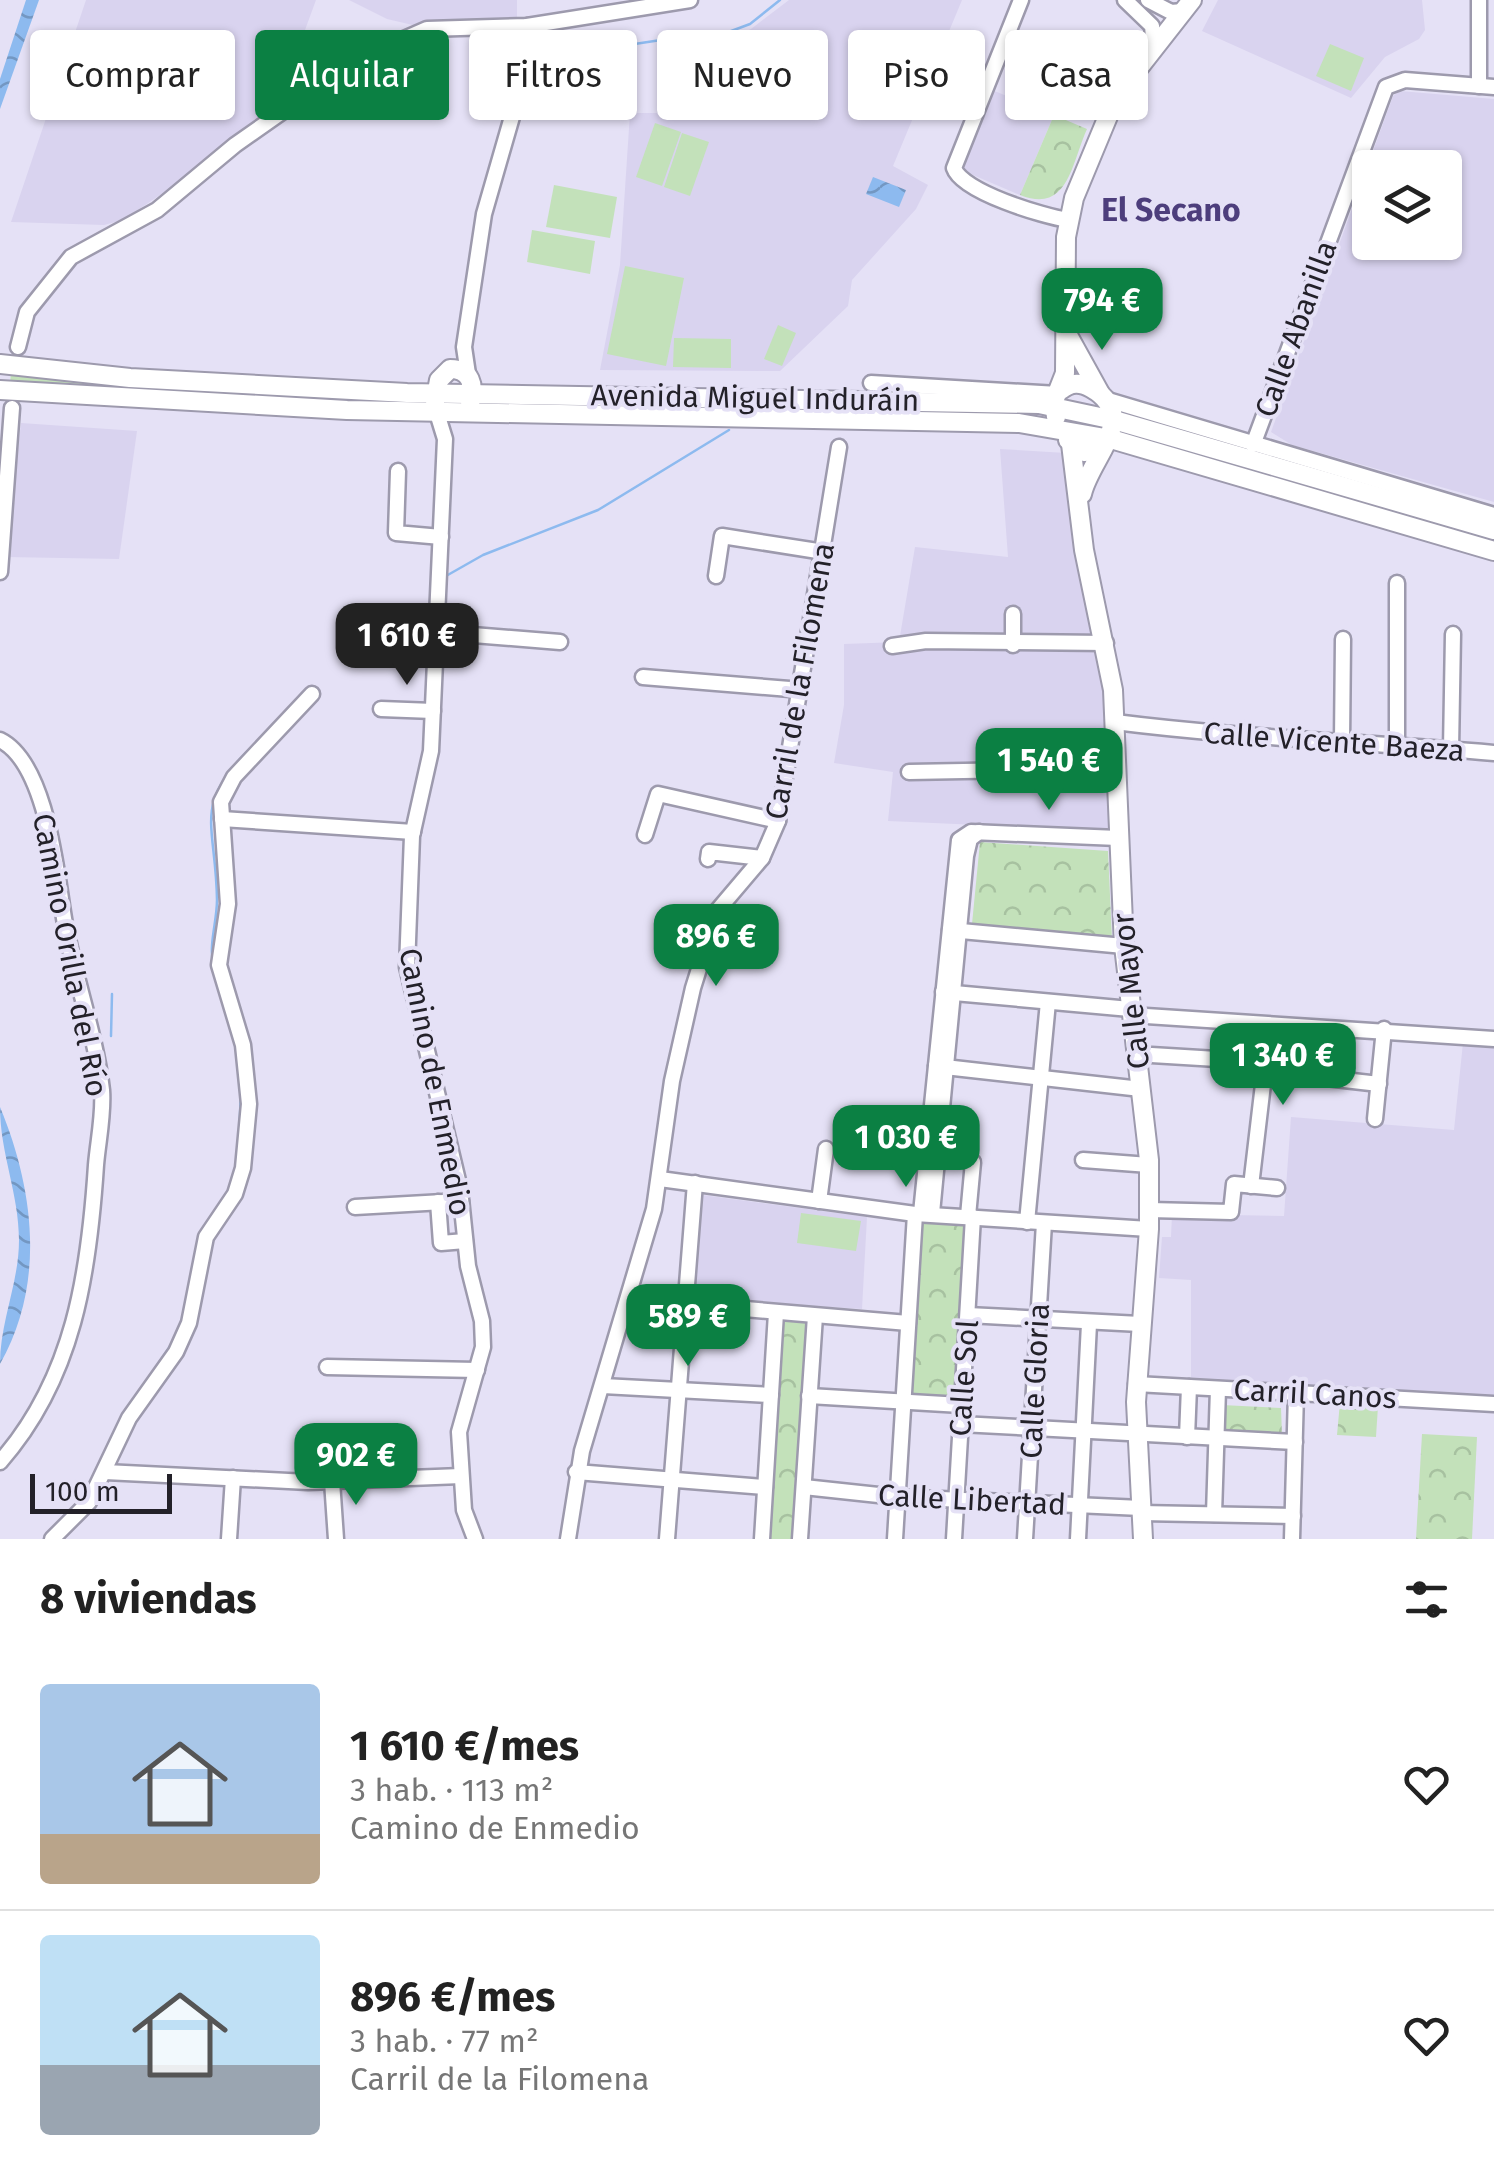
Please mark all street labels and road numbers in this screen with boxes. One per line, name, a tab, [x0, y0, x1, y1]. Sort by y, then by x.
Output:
street label: Calle Abanilla	[1247, 236, 1345, 422]
street label: Avenida Miguel Induráin	[590, 377, 920, 419]
street label: Carril de la Filomena	[758, 540, 842, 822]
street label: Calle Vicente Baeza	[1202, 715, 1466, 769]
street label: Camino Orilla del Río	[25, 810, 115, 1100]
street label: Calle Mayor	[1105, 911, 1157, 1071]
street label: Camino de Enmedio	[391, 945, 479, 1219]
street label: Calle Gloria	[1013, 1302, 1057, 1460]
street label: Calle Sol	[942, 1318, 986, 1438]
street label: Carril Canos	[1233, 1372, 1397, 1416]
street label: Calle Libertad	[877, 1477, 1067, 1523]

